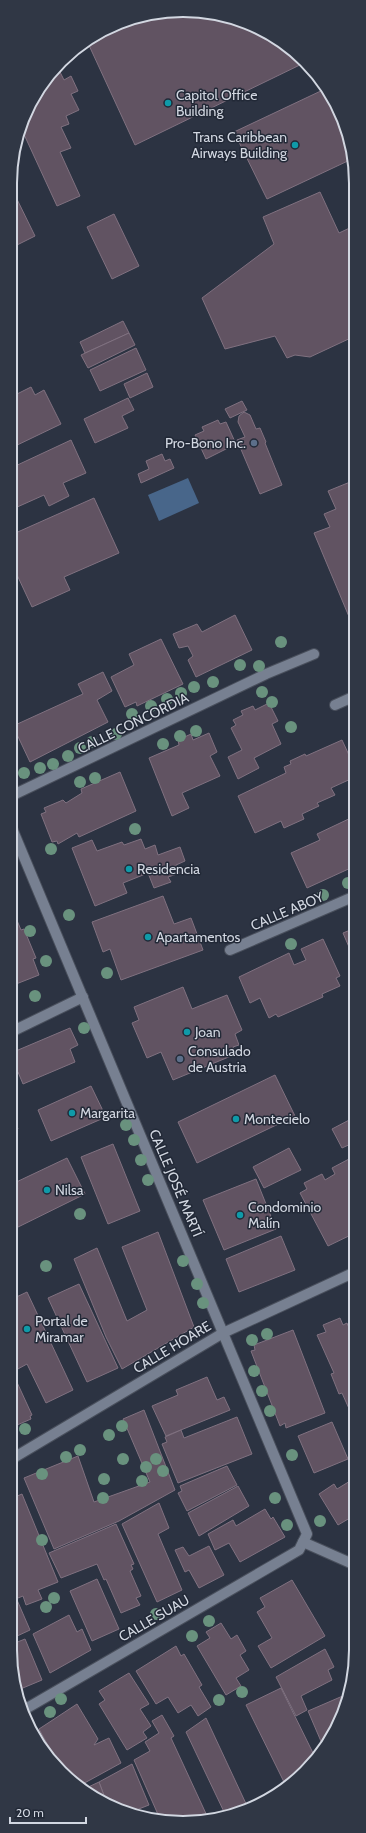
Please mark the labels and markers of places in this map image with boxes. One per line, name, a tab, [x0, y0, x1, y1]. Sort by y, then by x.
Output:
place label: Capitol Office Building	[176, 86, 257, 120]
marker: Capitol Office Building	[163, 98, 173, 108]
place label: Trans Caribbean Airways Building	[191, 128, 288, 162]
marker: Trans Caribbean Airways Building	[290, 140, 300, 150]
place label: Pro-Bono Inc.	[165, 434, 246, 452]
marker: Pro-Bono Inc.	[249, 438, 259, 448]
place label: Residencia	[137, 860, 200, 878]
marker: Residencia	[124, 864, 134, 874]
place label: Apartamentos	[156, 928, 241, 946]
marker: Apartamentos	[143, 932, 153, 942]
place label: Joan	[194, 1023, 221, 1041]
marker: Joan	[182, 1027, 192, 1037]
place label: Consulado de Austria	[188, 1042, 251, 1076]
marker: Consulado de Austria	[175, 1054, 185, 1064]
place label: Margarita	[80, 1104, 135, 1122]
marker: Margarita	[67, 1108, 77, 1118]
place label: Montecielo	[244, 1110, 310, 1128]
marker: Montecielo	[231, 1114, 241, 1124]
place label: Nilsa	[55, 1181, 84, 1199]
marker: Nilsa	[42, 1185, 52, 1195]
place label: Condominio Malín	[248, 1198, 321, 1232]
marker: Condominio Malín	[235, 1210, 245, 1220]
place label: Portal de Miramar	[35, 1312, 88, 1346]
marker: Portal de Miramar	[22, 1324, 32, 1334]

